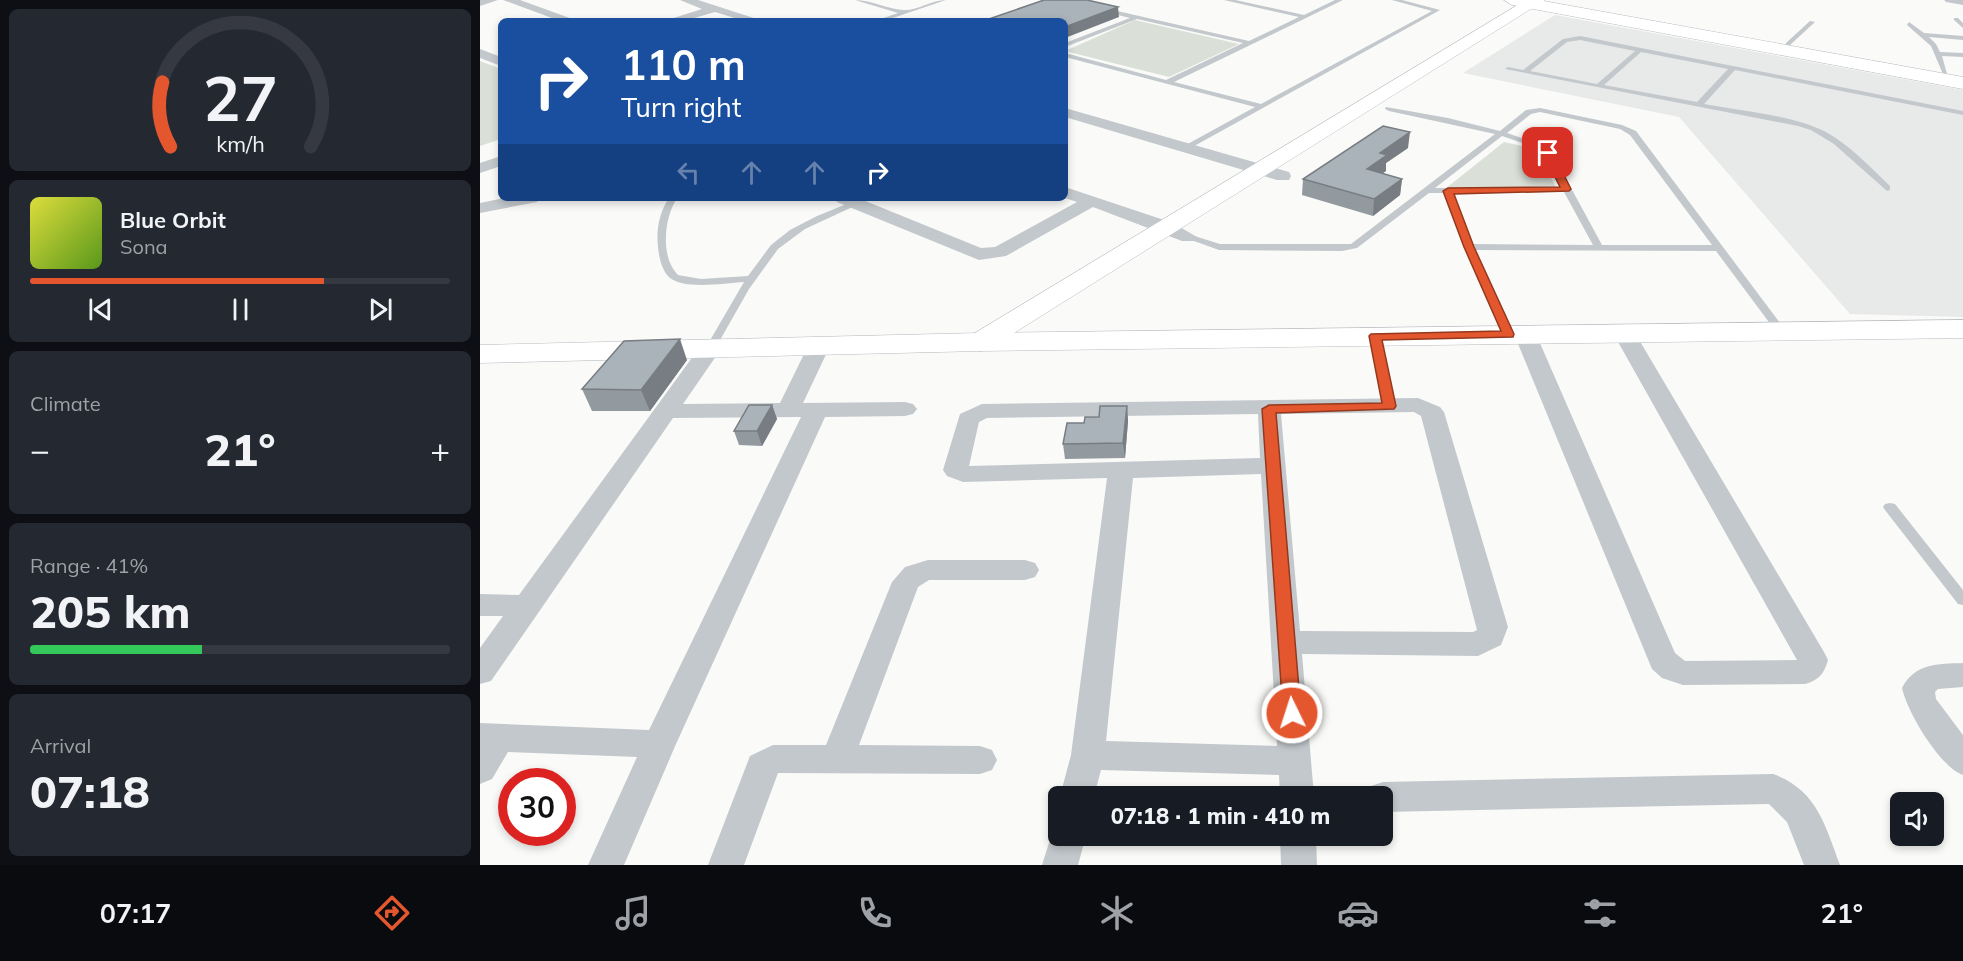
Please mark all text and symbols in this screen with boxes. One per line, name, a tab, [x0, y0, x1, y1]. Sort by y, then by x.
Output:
text: 110 m	[621, 38, 746, 91]
icon: right	[522, 42, 600, 120]
text: 27	[203, 58, 277, 137]
text: Turn right	[621, 90, 741, 124]
pin	[1522, 127, 1573, 178]
text: km/h	[216, 130, 264, 157]
icon: arrive	[1531, 136, 1564, 169]
icon: left	[672, 156, 705, 189]
icon: ahead	[735, 156, 768, 189]
icon: ahead	[798, 156, 831, 189]
icon: right	[861, 156, 894, 189]
text: Blue Orbit	[120, 206, 226, 234]
text: Sona	[120, 234, 168, 259]
icon: previous	[84, 293, 117, 326]
icon: pause	[224, 293, 257, 326]
icon: next	[364, 293, 397, 326]
text: Climate	[30, 391, 101, 416]
text: 21°	[204, 421, 276, 477]
text: −	[30, 429, 50, 470]
text: +	[430, 429, 450, 470]
text: Range · 41%	[30, 553, 148, 578]
text: 205 km	[30, 583, 191, 639]
position arrow	[1260, 681, 1324, 745]
text: Arrival	[30, 733, 91, 758]
text: 07:18	[30, 763, 150, 819]
speed limit sign: 30	[498, 768, 576, 846]
map controls	[1890, 792, 1944, 846]
button: sound	[1890, 792, 1944, 846]
text: 07:18 · 1 min · 410 m	[1111, 802, 1330, 830]
icon: directions	[371, 892, 413, 934]
icon: music	[612, 892, 654, 934]
icon: phone	[854, 892, 896, 934]
icon: climate	[1096, 892, 1138, 934]
icon: car	[1337, 892, 1379, 934]
icon: filters	[1579, 892, 1621, 934]
text: 07:17	[100, 896, 171, 930]
text: 21°	[1820, 896, 1863, 930]

